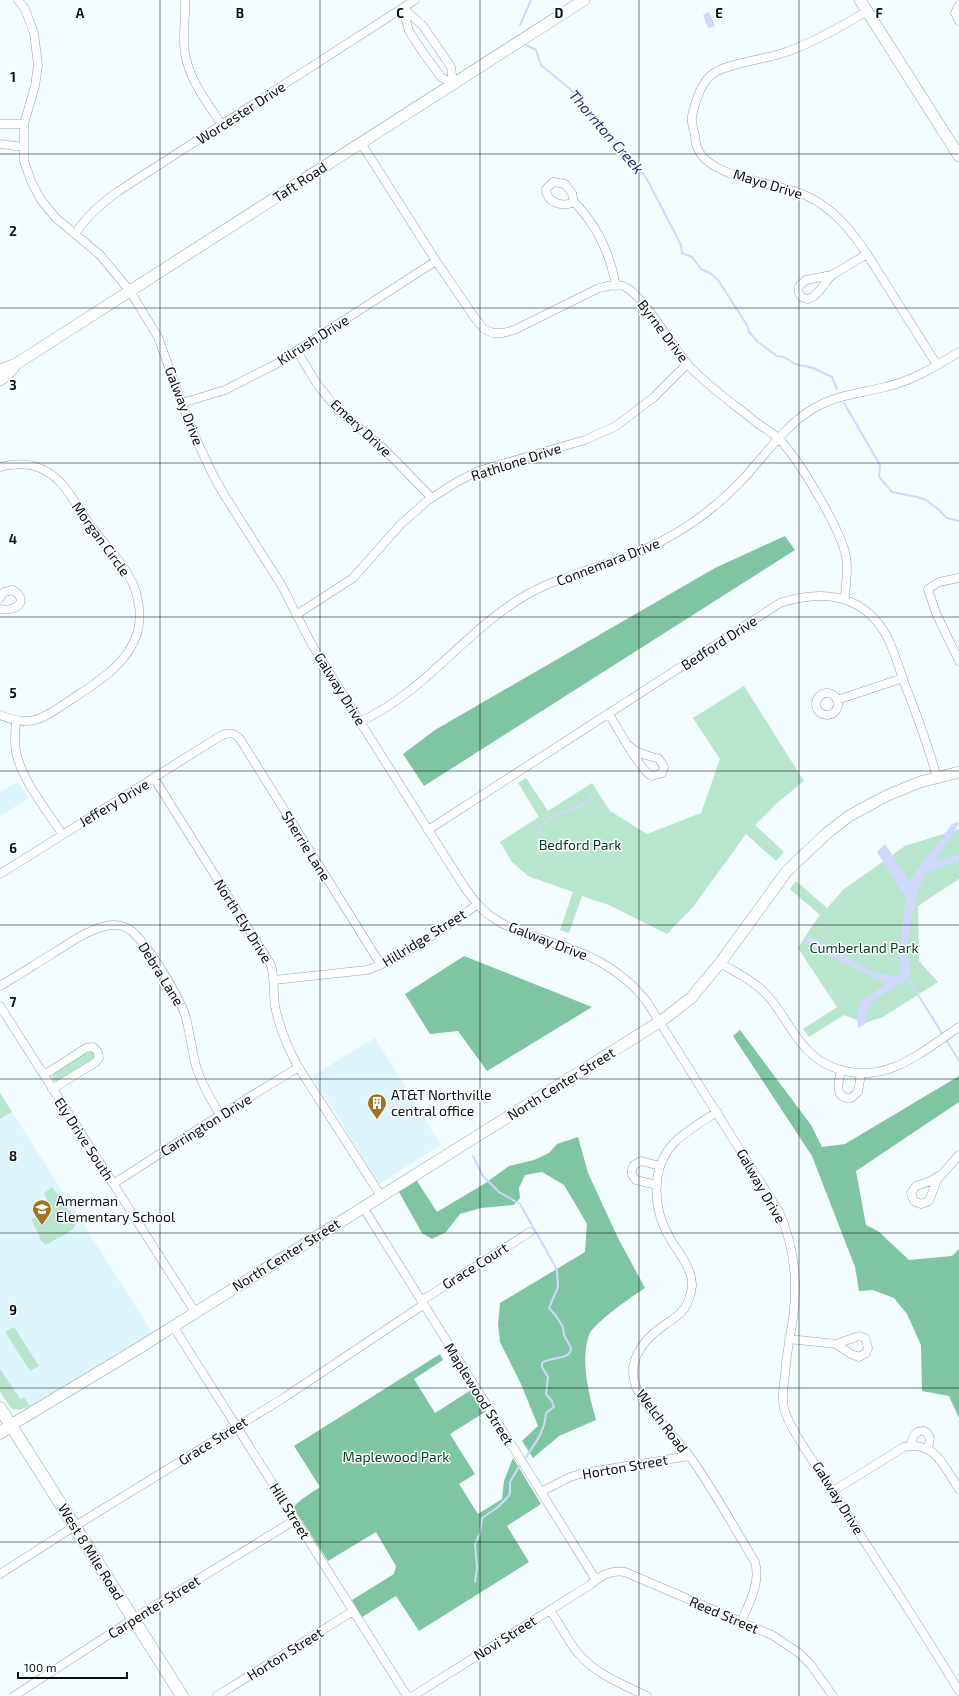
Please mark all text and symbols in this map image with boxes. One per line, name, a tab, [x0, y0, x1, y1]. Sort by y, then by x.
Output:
text: A	[76, 5, 85, 21]
text: B	[236, 5, 244, 21]
text: C	[396, 5, 404, 21]
text: D	[555, 5, 564, 21]
text: E	[715, 5, 723, 21]
text: F	[875, 5, 883, 21]
text: 1	[10, 69, 16, 85]
street label: Worcester Drive	[193, 78, 288, 148]
water label: Thornton Creek	[566, 86, 648, 177]
street label: Taft Road	[270, 158, 330, 205]
street label: Mayo Drive	[731, 165, 805, 202]
text: 2	[9, 223, 17, 239]
street label: Byrne Drive	[634, 296, 692, 365]
street label: Kilrush Drive	[274, 311, 352, 368]
street label: Galway Drive	[162, 364, 207, 448]
text: 3	[9, 377, 17, 393]
street label: Emery Drive	[327, 395, 395, 460]
street label: Rathlone Drive	[469, 439, 563, 484]
street label: Morgan Circle	[69, 498, 134, 579]
text: 4	[9, 531, 17, 547]
street label: Connemara Drive	[554, 534, 662, 589]
street label: Bedford Drive	[678, 612, 760, 673]
street label: Galway Drive	[311, 649, 370, 728]
text: 5	[9, 685, 17, 701]
street label: Jeffery Drive	[76, 775, 152, 830]
street label: Sherrie Lane	[278, 808, 335, 884]
park label: Bedford Park	[539, 836, 621, 853]
text: 6	[9, 840, 17, 856]
street label: North Ely Drive	[211, 876, 276, 966]
street label: Hillridge Street	[379, 905, 469, 970]
street label: Galway Drive	[506, 918, 590, 963]
street label: Debra Lane	[135, 939, 188, 1009]
park label: Cumberland Park	[809, 939, 919, 956]
text: 7	[10, 994, 17, 1010]
street label: North Center Street	[504, 1044, 618, 1124]
place label: AT&T Northville central office	[391, 1086, 492, 1119]
street label: Carrington Drive	[157, 1090, 254, 1159]
building icon: AT&T Northville central office	[366, 1092, 388, 1120]
street label: Ely Drive South	[51, 1094, 118, 1183]
street label: Galway Drive	[733, 1146, 790, 1226]
text: 8	[9, 1148, 17, 1164]
place label: Amerman Elementary School	[56, 1192, 176, 1225]
school or university icon: Amerman Elementary School	[31, 1198, 53, 1226]
street label: North Center Street	[229, 1215, 343, 1295]
street label: Grace Court	[439, 1239, 511, 1292]
text: 9	[9, 1302, 17, 1318]
street label: Maplewood Street	[441, 1340, 518, 1448]
street label: Welch Road	[633, 1386, 692, 1456]
street label: Grace Street	[175, 1413, 250, 1469]
park label: Maplewood Park	[343, 1448, 449, 1465]
street label: Horton Street	[581, 1451, 669, 1482]
street label: Galway Drive	[809, 1458, 868, 1537]
street label: Hill Street	[267, 1480, 314, 1542]
street label: West 8 Mile Road	[55, 1500, 128, 1603]
street label: Carpenter Street	[105, 1571, 203, 1642]
street label: Reed Street	[687, 1592, 761, 1637]
street label: Novi Street	[470, 1612, 539, 1664]
street label: Horton Street	[244, 1623, 326, 1684]
scale bar	[18, 1654, 127, 1680]
text: 100 m	[24, 1660, 56, 1674]

